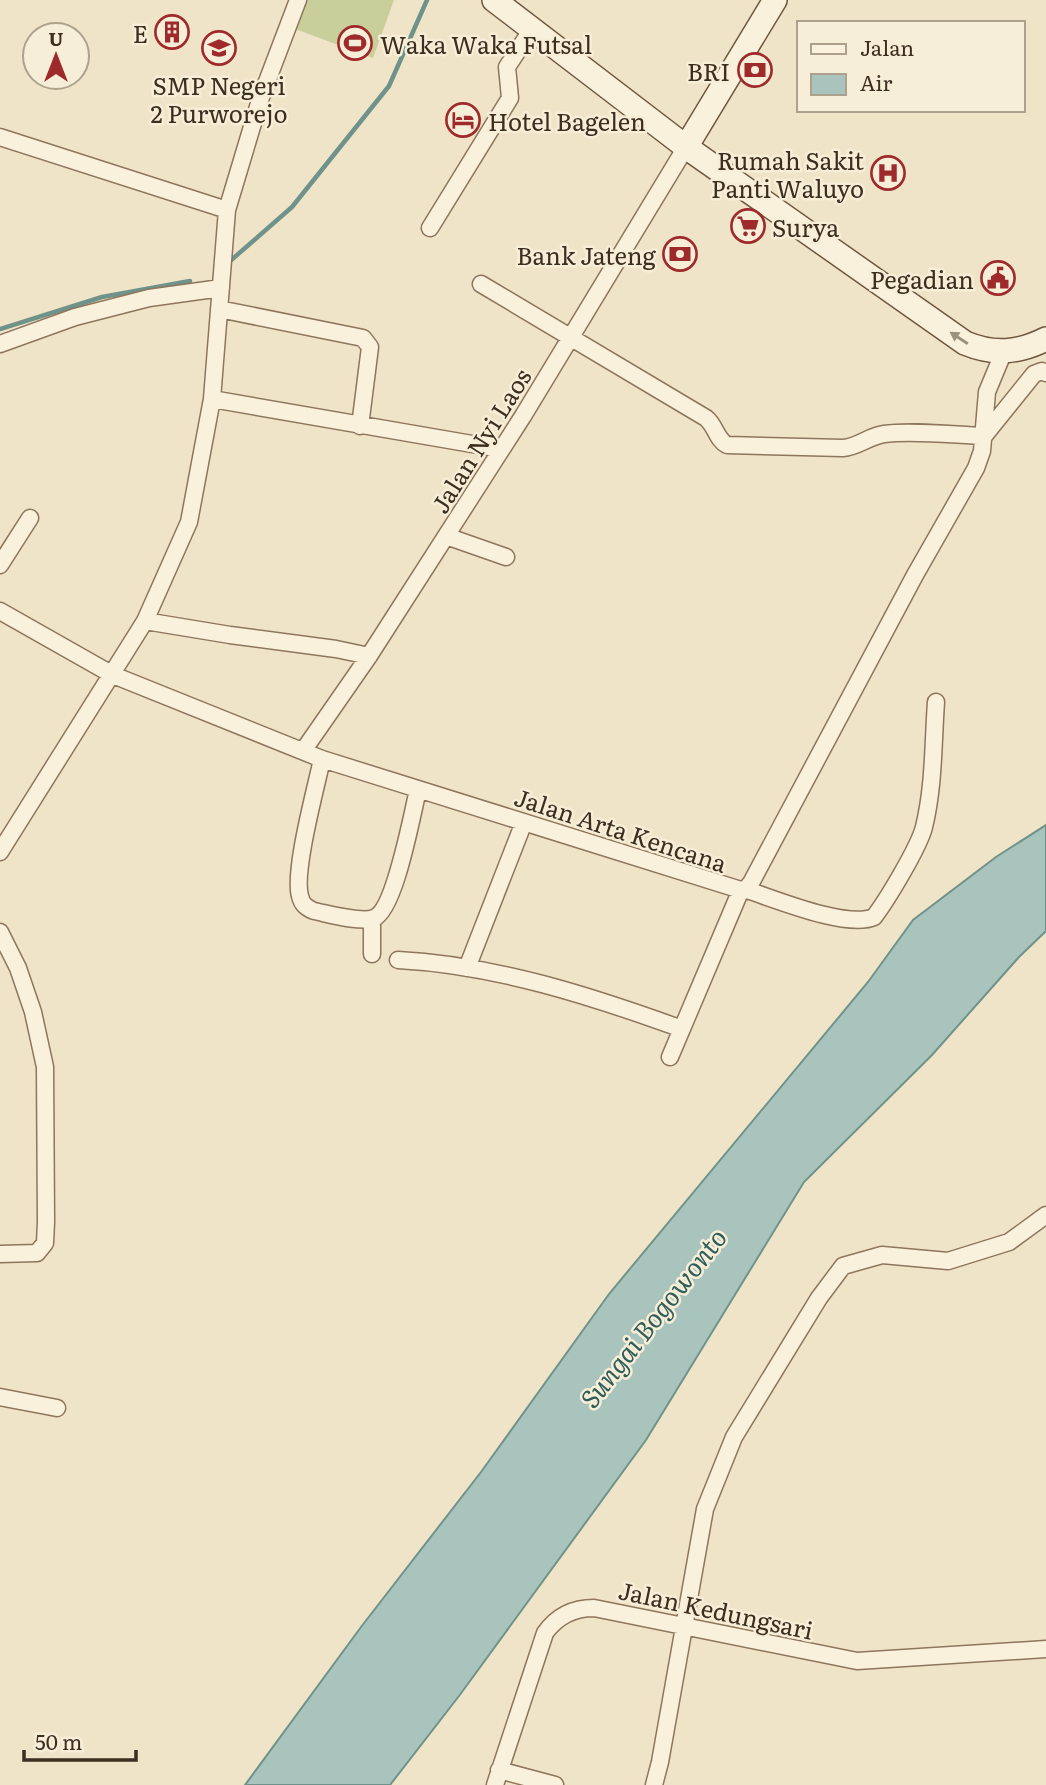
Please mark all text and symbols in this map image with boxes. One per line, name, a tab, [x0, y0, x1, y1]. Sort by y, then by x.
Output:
building icon: E	[153, 13, 191, 51]
place label: E	[133, 15, 148, 50]
north arrow	[21, 21, 91, 91]
legend	[797, 21, 1025, 112]
text: U	[49, 24, 64, 52]
sports icon: Waka Waka Futsal	[336, 24, 374, 62]
place label: Waka Waka Futsal	[380, 26, 592, 61]
school or university icon: SMP Negeri 2 Purworejo	[200, 29, 238, 67]
text: Jalan	[860, 31, 914, 62]
bank icon: BRI	[736, 51, 774, 89]
place label: BRI	[687, 53, 730, 88]
text: Air	[860, 66, 892, 97]
place label: SMP Negeri 2 Purworejo	[150, 67, 288, 130]
hotel icon: Hotel Bagelen	[444, 101, 482, 139]
place label: Hotel Bagelen	[488, 103, 646, 138]
place label: Rumah Sakit Panti Waluyo	[711, 142, 864, 205]
hospital icon: Rumah Sakit Panti Waluyo	[869, 154, 907, 192]
supermarket icon: Surya	[729, 207, 767, 245]
place label: Surya	[772, 209, 839, 244]
bank icon: Bank Jateng	[661, 235, 699, 273]
place label: Bank Jateng	[516, 237, 657, 272]
public building icon: Pegadian	[979, 259, 1017, 297]
place label: Pegadian	[870, 261, 974, 296]
one-way arrow	[950, 331, 968, 345]
street label: Jalan Nyi Laos	[422, 361, 539, 519]
street label: Jalan Arta Kencana	[510, 778, 732, 880]
water label: Sungai Bogowonto	[569, 1219, 735, 1415]
street label: Jalan Kedungsari	[615, 1571, 817, 1647]
scale bar	[24, 1718, 136, 1762]
text: 50 m	[35, 1725, 82, 1756]

